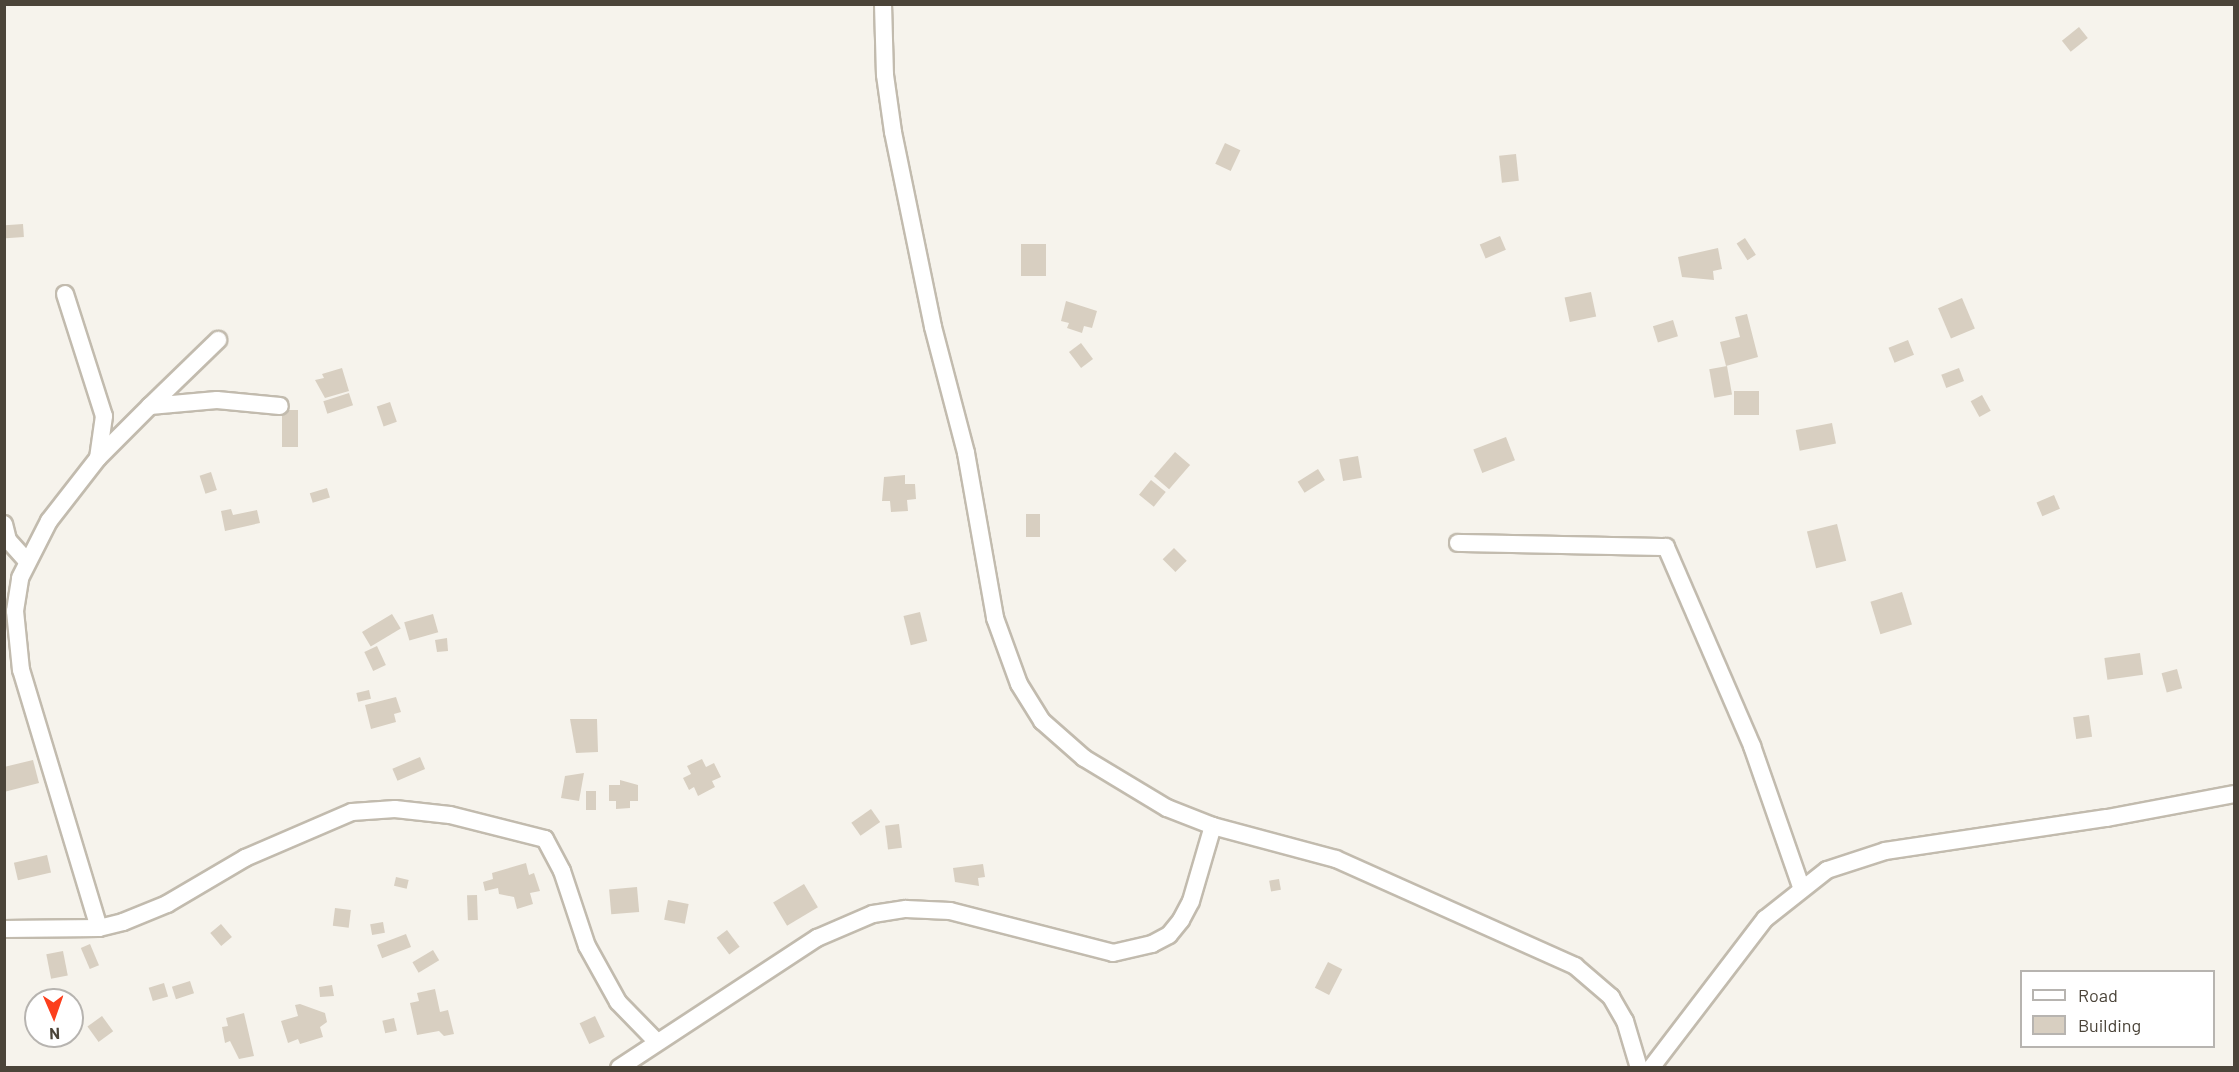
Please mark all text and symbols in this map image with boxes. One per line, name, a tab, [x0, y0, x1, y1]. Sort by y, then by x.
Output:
legend	[2020, 970, 2215, 1048]
text: Road	[2078, 984, 2118, 1006]
north arrow	[24, 988, 84, 1048]
text: Building	[2078, 1014, 2141, 1036]
text: N	[49, 1025, 60, 1044]

